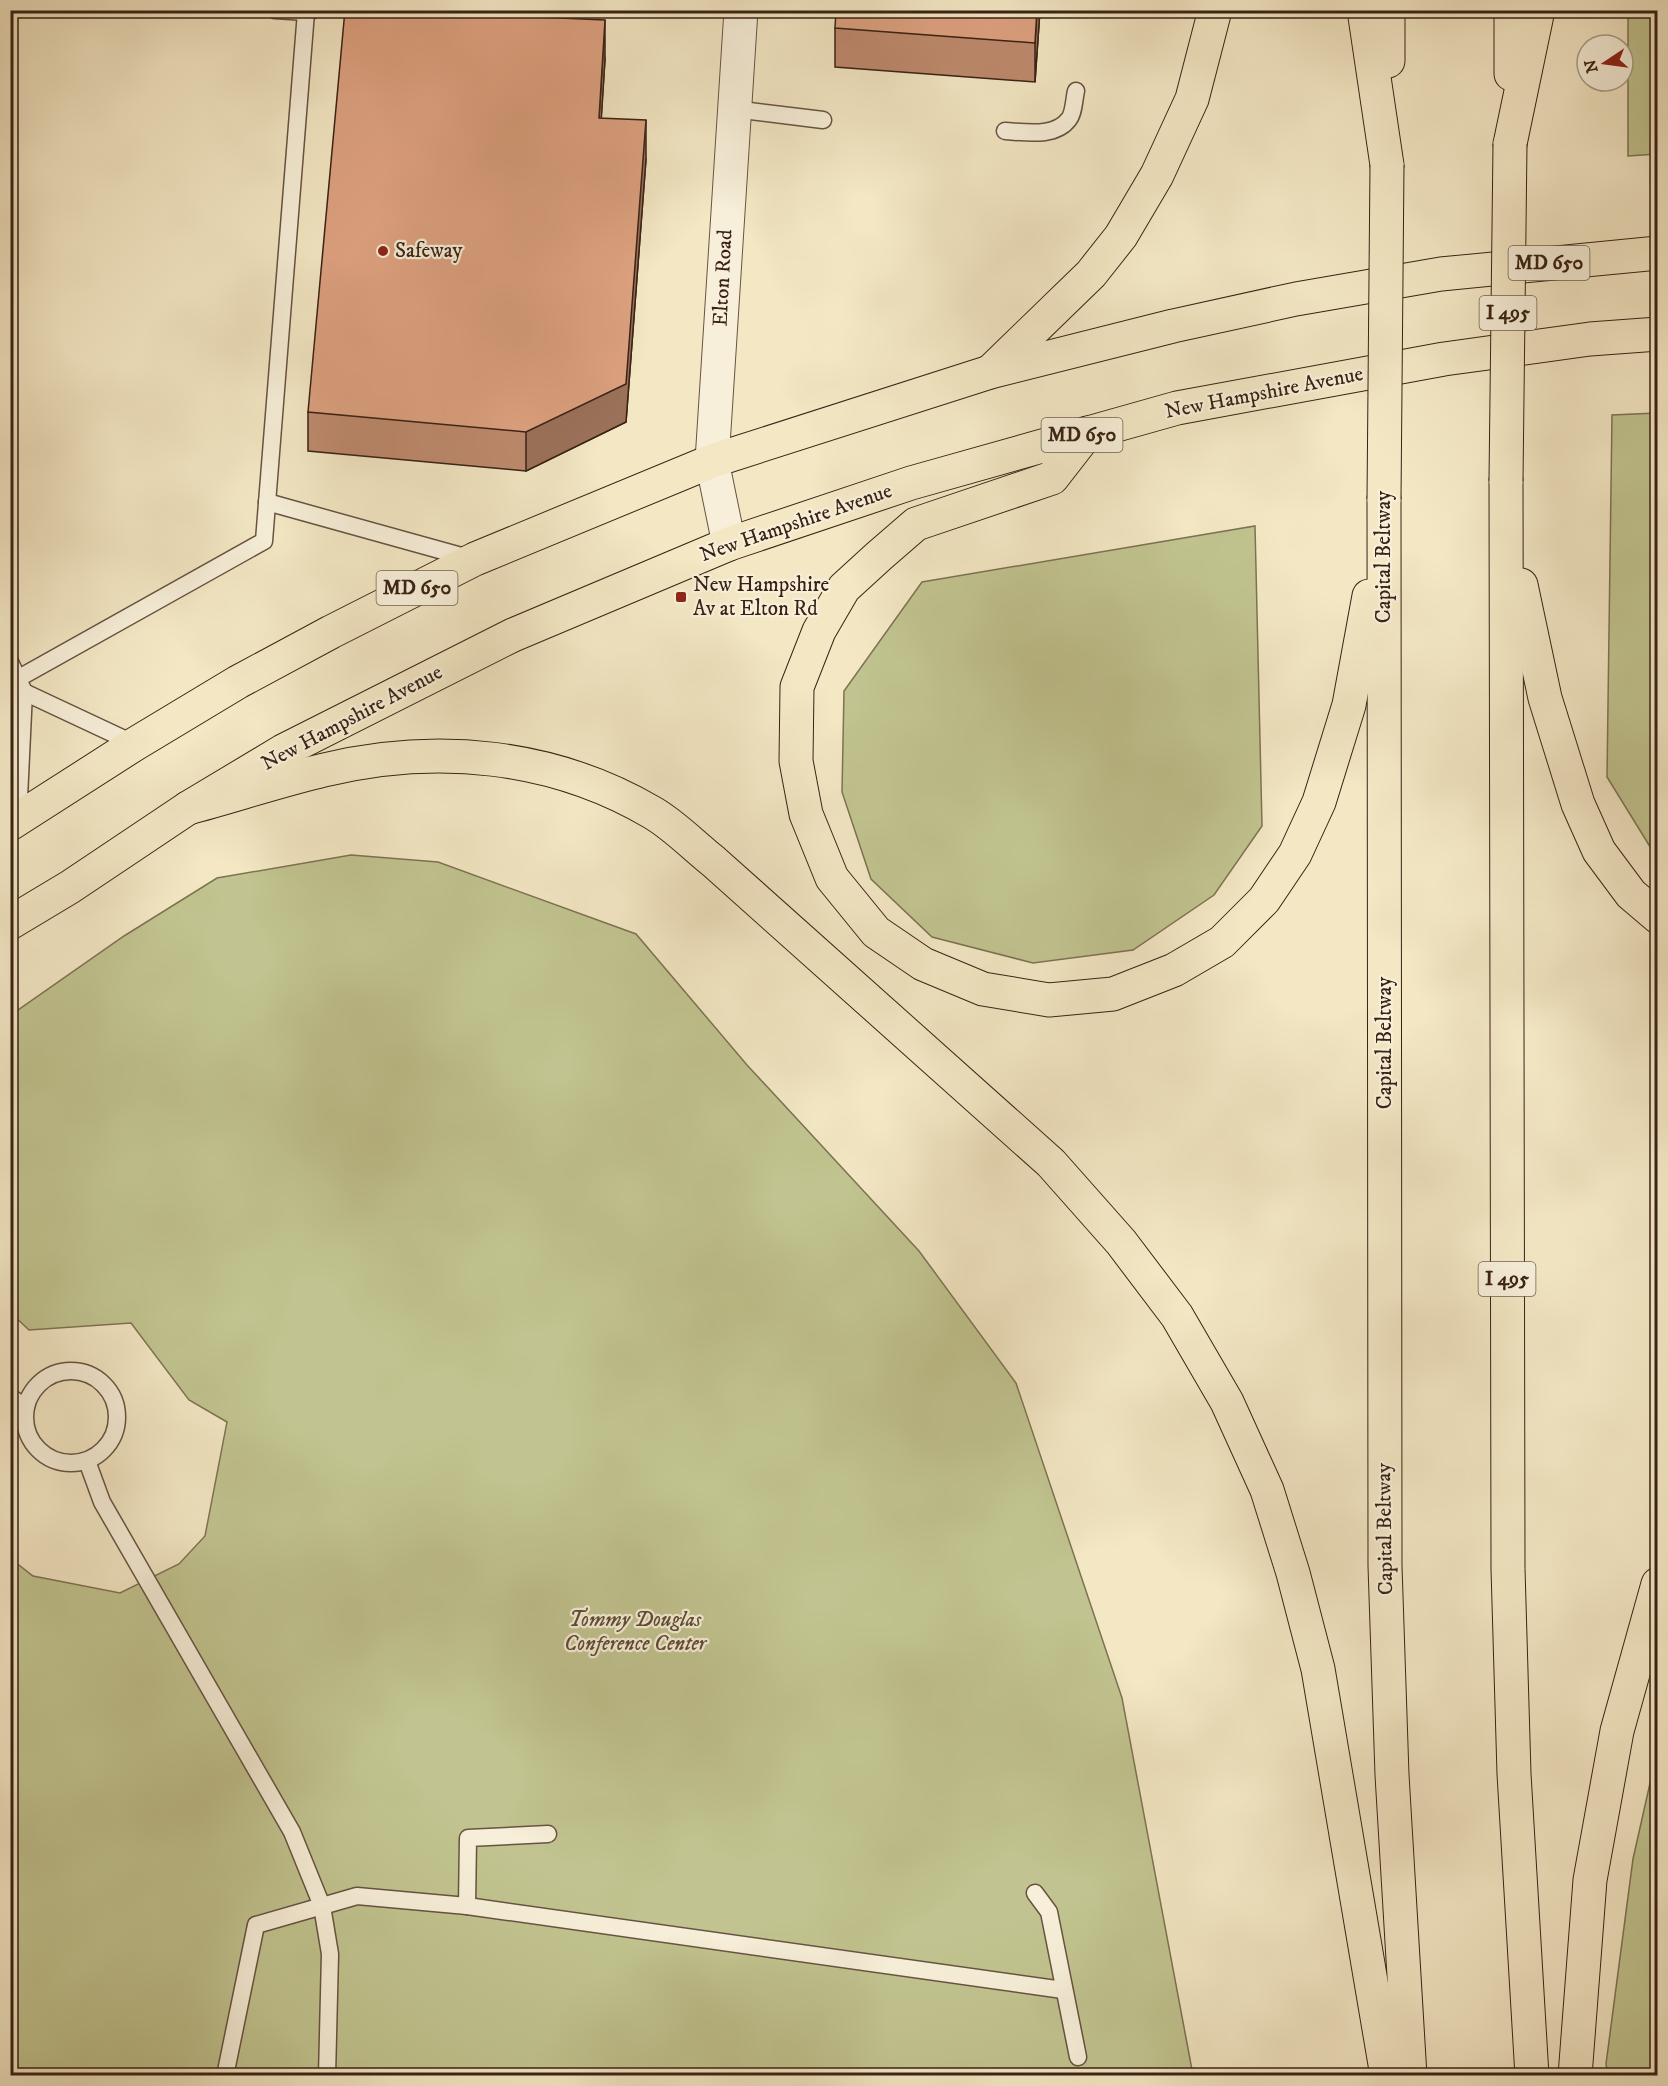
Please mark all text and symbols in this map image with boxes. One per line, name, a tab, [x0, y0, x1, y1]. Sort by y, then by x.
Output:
north arrow	[1575, 33, 1635, 93]
text: N	[1580, 57, 1603, 75]
street label: Elton Road	[707, 228, 739, 327]
place label: Safeway	[395, 238, 463, 264]
marker: Safeway	[376, 244, 390, 258]
road number: MD 650	[1508, 246, 1590, 280]
road number: I 495	[1480, 296, 1537, 330]
street label: New Hampshire Avenue	[1163, 361, 1366, 425]
road number: MD 650	[1042, 418, 1122, 452]
street label: New Hampshire Avenue	[697, 478, 896, 568]
street label: Capital Beltway	[1371, 490, 1397, 623]
road number: MD 650	[376, 571, 458, 605]
place label: New Hampshire Av at Elton Rd	[693, 572, 830, 622]
marker: New Hampshire Av at Elton Rd	[674, 590, 688, 604]
street label: New Hampshire Avenue	[257, 659, 447, 777]
street label: Capital Beltway	[1372, 976, 1398, 1109]
road number: I 495	[1478, 1262, 1536, 1296]
street label: Capital Beltway	[1371, 1462, 1399, 1595]
park label: Tommy Douglas Conference Center	[564, 1607, 708, 1657]

